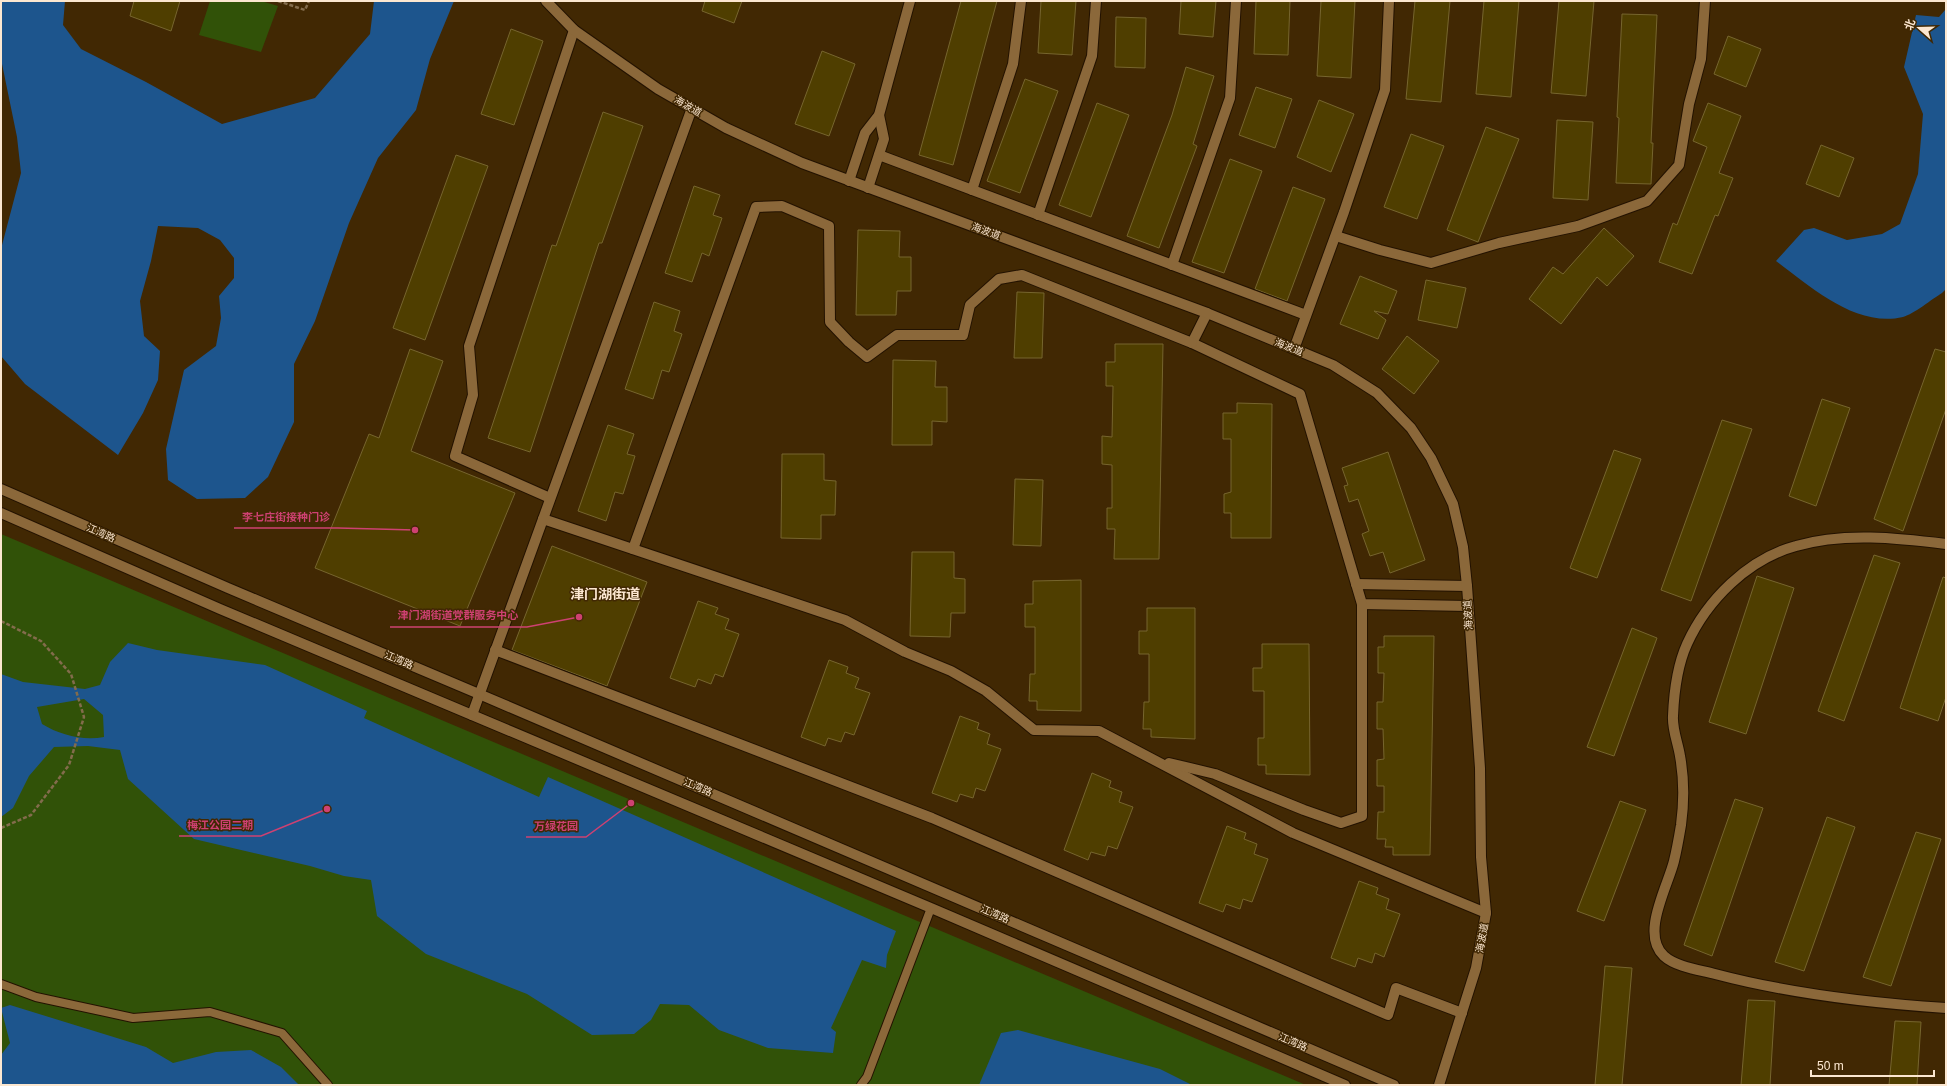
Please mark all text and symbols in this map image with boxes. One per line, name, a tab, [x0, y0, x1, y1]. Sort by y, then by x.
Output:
north arrow	[1899, 8, 1939, 48]
text: 北	[1902, 17, 1917, 32]
street label: 海波道	[672, 94, 704, 118]
street label: 海波道	[970, 221, 1002, 241]
street label: 海波道	[1273, 336, 1305, 358]
callout: 李七庄街接种门诊	[234, 505, 338, 528]
text: 李七庄街接种门诊	[242, 511, 331, 523]
street label: 江湾路	[85, 522, 117, 544]
district label: 津门湖街道	[570, 586, 640, 602]
street label: 海波道	[1462, 600, 1474, 630]
callout: 津门湖街道党群服务中心	[390, 604, 527, 627]
text: 津门湖街道党群服务中心	[398, 609, 519, 621]
street label: 江湾路	[383, 649, 415, 671]
street label: 江湾路	[682, 776, 714, 798]
callout: 梅江公园二期	[179, 813, 261, 836]
callout: 万绿花园	[526, 814, 586, 837]
text: 梅江公园二期	[187, 819, 253, 831]
text: 万绿花园	[534, 820, 578, 832]
street label: 江湾路	[979, 903, 1011, 925]
street label: 海波道	[1474, 922, 1490, 954]
street label: 江湾路	[1277, 1031, 1309, 1053]
scale bar	[1811, 1052, 1934, 1078]
text: 50 m	[1817, 1059, 1844, 1073]

